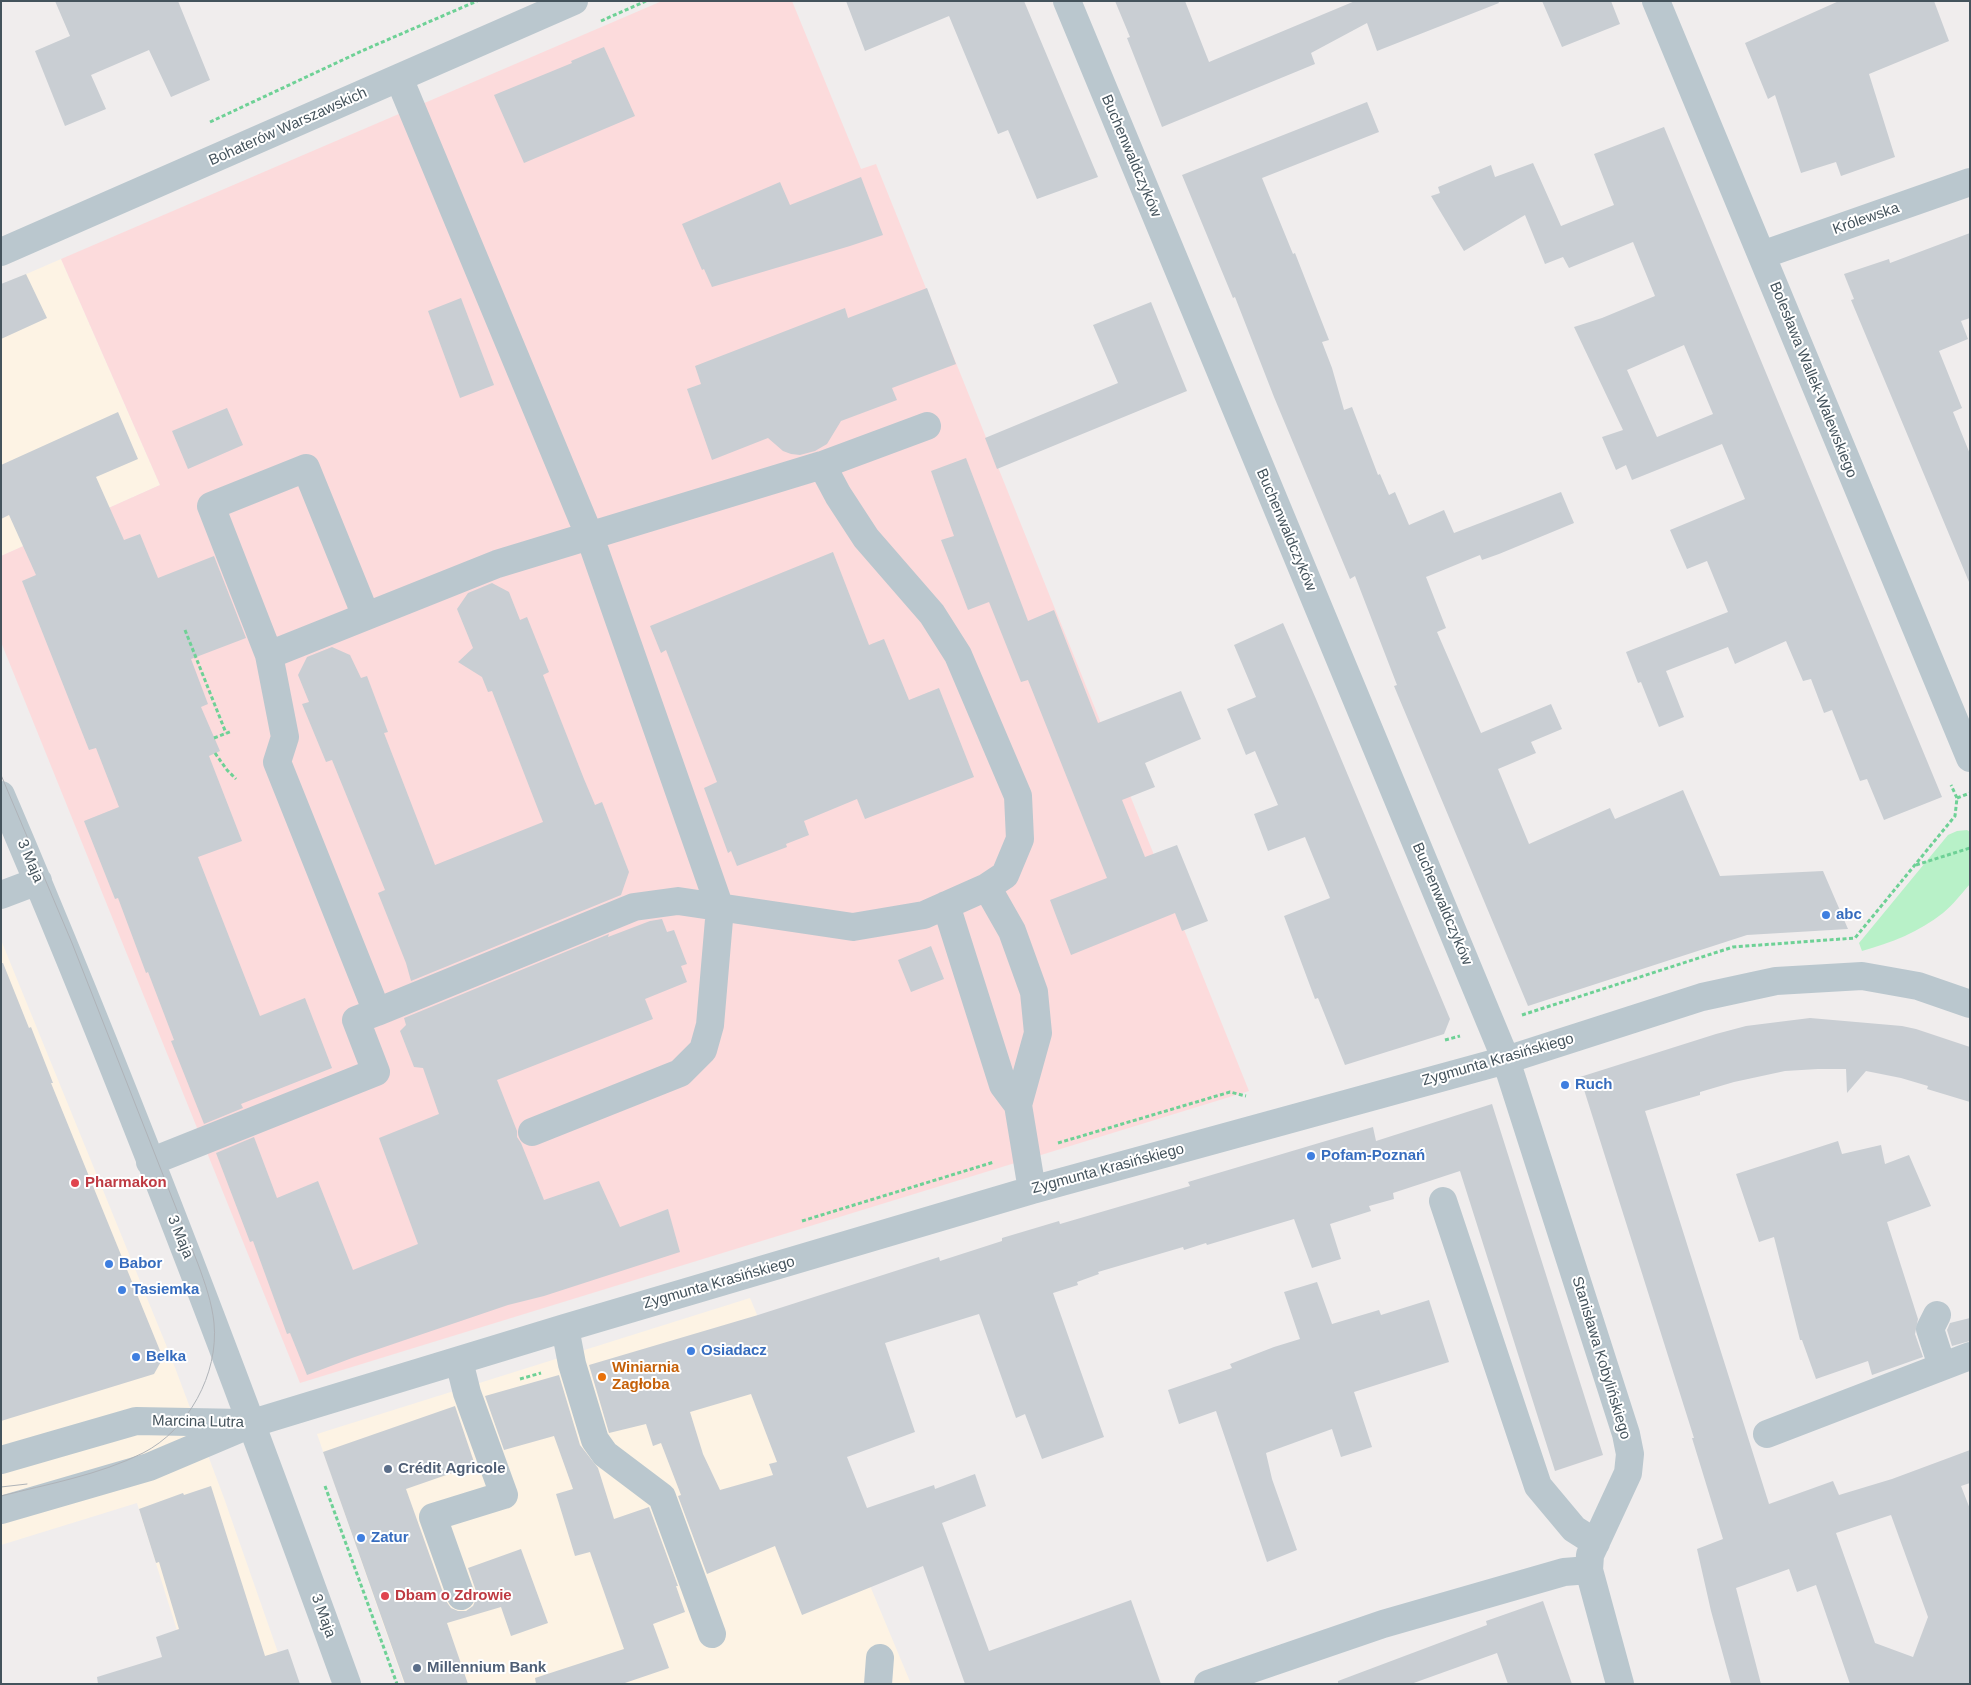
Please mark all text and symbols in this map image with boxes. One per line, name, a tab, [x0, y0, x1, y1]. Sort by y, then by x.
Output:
street label: Bohaterów Warszawskich	[206, 84, 370, 170]
street label: Buchenwaldczyków	[1097, 92, 1165, 220]
street label: Królewska	[1830, 199, 1902, 239]
street label: Bolesława Wallek-Walewskiego	[1765, 279, 1861, 481]
street label: Buchenwaldczyków	[1252, 466, 1320, 594]
street label: 3 Maja	[13, 837, 47, 885]
street label: Buchenwaldczyków	[1408, 840, 1476, 968]
place label: abc	[1836, 906, 1862, 924]
marker: abc	[1820, 909, 1832, 921]
street label: Zygmunta Krasińskiego	[1420, 1030, 1576, 1090]
place label: Ruch	[1575, 1076, 1612, 1094]
marker: Ruch	[1559, 1079, 1571, 1091]
street label: Zygmunta Krasińskiego	[1030, 1140, 1186, 1198]
place label: Pofam-Poznań	[1321, 1147, 1425, 1165]
marker: Pofam-Poznań	[1305, 1150, 1317, 1162]
place label: Pharmakon	[85, 1174, 167, 1192]
marker: Pharmakon	[69, 1177, 81, 1189]
street label: 3 Maja	[163, 1213, 197, 1261]
street label: Zygmunta Krasińskiego	[641, 1253, 797, 1313]
place label: Babor	[119, 1255, 162, 1273]
marker: Babor	[103, 1258, 115, 1270]
street label: Stanisława Kobylińskiego	[1568, 1274, 1634, 1442]
place label: Tasiemka	[132, 1281, 199, 1299]
marker: Tasiemka	[116, 1284, 128, 1296]
place label: Osiadacz	[701, 1342, 767, 1360]
marker: Osiadacz	[685, 1345, 697, 1357]
place label: Belka	[146, 1348, 186, 1366]
marker: Belka	[130, 1351, 142, 1363]
place label: Winiarnia Zagłoba	[612, 1359, 679, 1394]
marker: Winiarnia Zagłoba	[596, 1371, 608, 1383]
street label: Marcina Lutra	[152, 1412, 244, 1432]
place label: Crédit Agricole	[398, 1460, 506, 1478]
marker: Crédit Agricole	[382, 1463, 394, 1475]
place label: Zatur	[371, 1529, 408, 1547]
marker: Zatur	[355, 1532, 367, 1544]
place label: Dbam o Zdrowie	[395, 1587, 512, 1605]
marker: Dbam o Zdrowie	[379, 1590, 391, 1602]
street label: 3 Maja	[307, 1592, 339, 1640]
place label: Millennium Bank	[427, 1659, 546, 1677]
marker: Millennium Bank	[411, 1662, 423, 1674]

